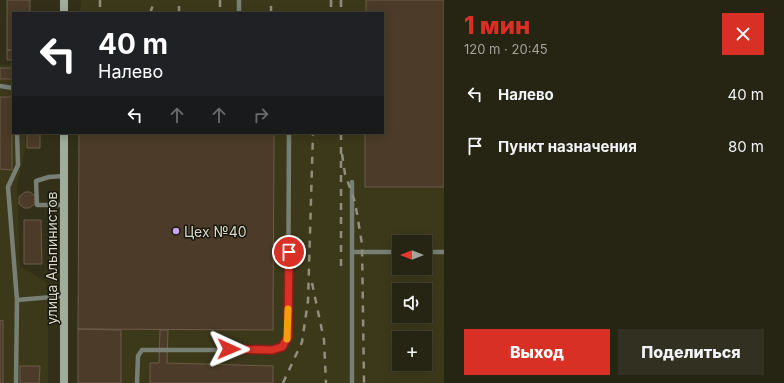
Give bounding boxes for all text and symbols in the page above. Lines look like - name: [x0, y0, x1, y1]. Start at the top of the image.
- text: 1 мин: [464, 11, 530, 40]
- button: close: [722, 13, 764, 55]
- text: 40 m: [98, 27, 168, 61]
- icon: left: [32, 28, 84, 80]
- text: 120 m · 20:45: [464, 41, 548, 57]
- text: Налево: [98, 61, 163, 82]
- icon: left: [464, 83, 486, 105]
- text: Налево: [498, 85, 554, 104]
- text: 40 m: [727, 85, 764, 104]
- icon: left: [124, 104, 146, 126]
- icon: ahead: [166, 104, 188, 126]
- icon: ahead: [208, 104, 230, 126]
- icon: right: [250, 104, 272, 126]
- icon: arrive: [464, 135, 486, 157]
- text: Пункт назначения: [498, 137, 637, 156]
- text: 80 m: [728, 137, 764, 156]
- street label: улица Альпинистов: [43, 191, 60, 324]
- place label: Цех №40: [184, 223, 247, 240]
- marker: Цех №40: [171, 226, 181, 236]
- pin: [272, 235, 306, 269]
- north arrow: [392, 235, 432, 275]
- map controls: [392, 235, 432, 371]
- icon: arrive: [278, 241, 300, 263]
- button: sound: [392, 283, 432, 323]
- position arrow: [208, 328, 250, 370]
- button: Выход: [464, 329, 610, 375]
- button: Поделиться: [618, 329, 764, 375]
- button: +: [392, 331, 432, 371]

